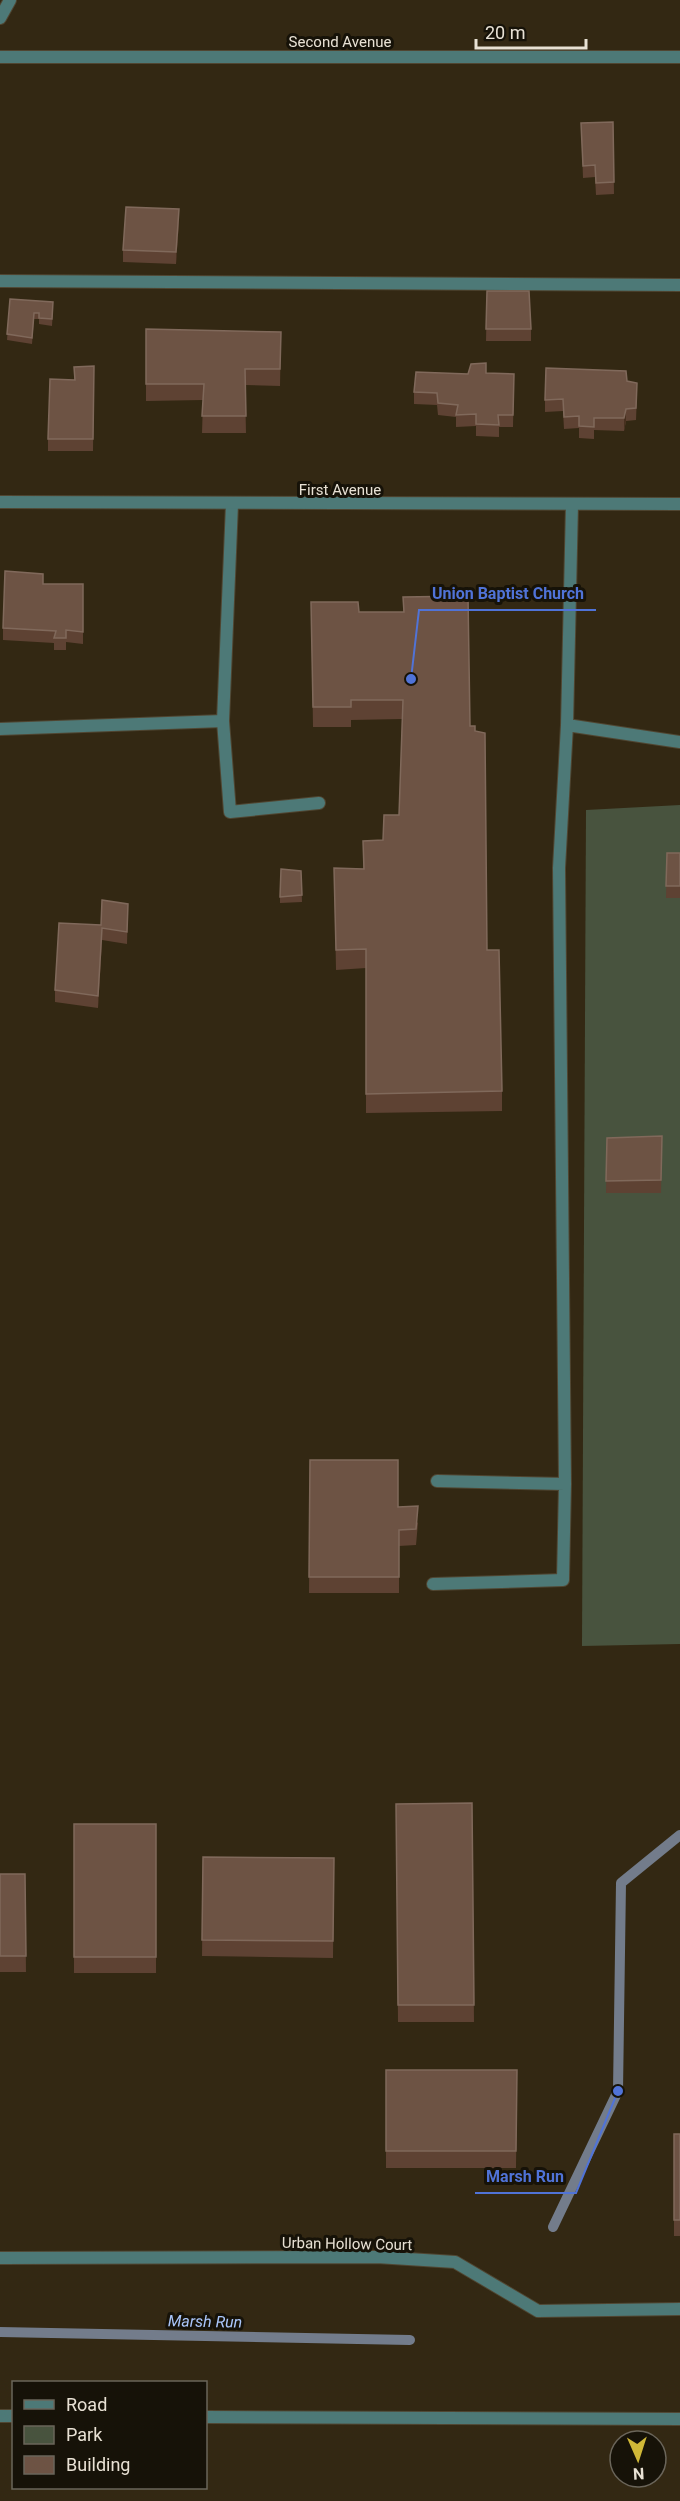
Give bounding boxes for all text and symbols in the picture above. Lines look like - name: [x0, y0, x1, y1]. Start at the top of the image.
- scale bar: [476, 12, 586, 50]
- text: 20 m: [485, 22, 525, 43]
- street label: Second Avenue: [289, 33, 391, 51]
- street label: First Avenue: [299, 481, 381, 499]
- callout: Union Baptist Church: [419, 576, 596, 610]
- text: Union Baptist Church: [432, 584, 584, 603]
- callout: Marsh Run: [475, 2159, 576, 2193]
- text: Marsh Run: [486, 2167, 564, 2186]
- street label: Urban Hollow Court: [282, 2234, 412, 2254]
- water label: Marsh Run: [168, 2311, 242, 2332]
- legend: [12, 2381, 207, 2489]
- text: Road: [66, 2394, 107, 2415]
- text: Park: [66, 2424, 103, 2445]
- north arrow: [608, 2429, 668, 2489]
- text: Building: [66, 2454, 130, 2475]
- text: N: [633, 2464, 645, 2483]

